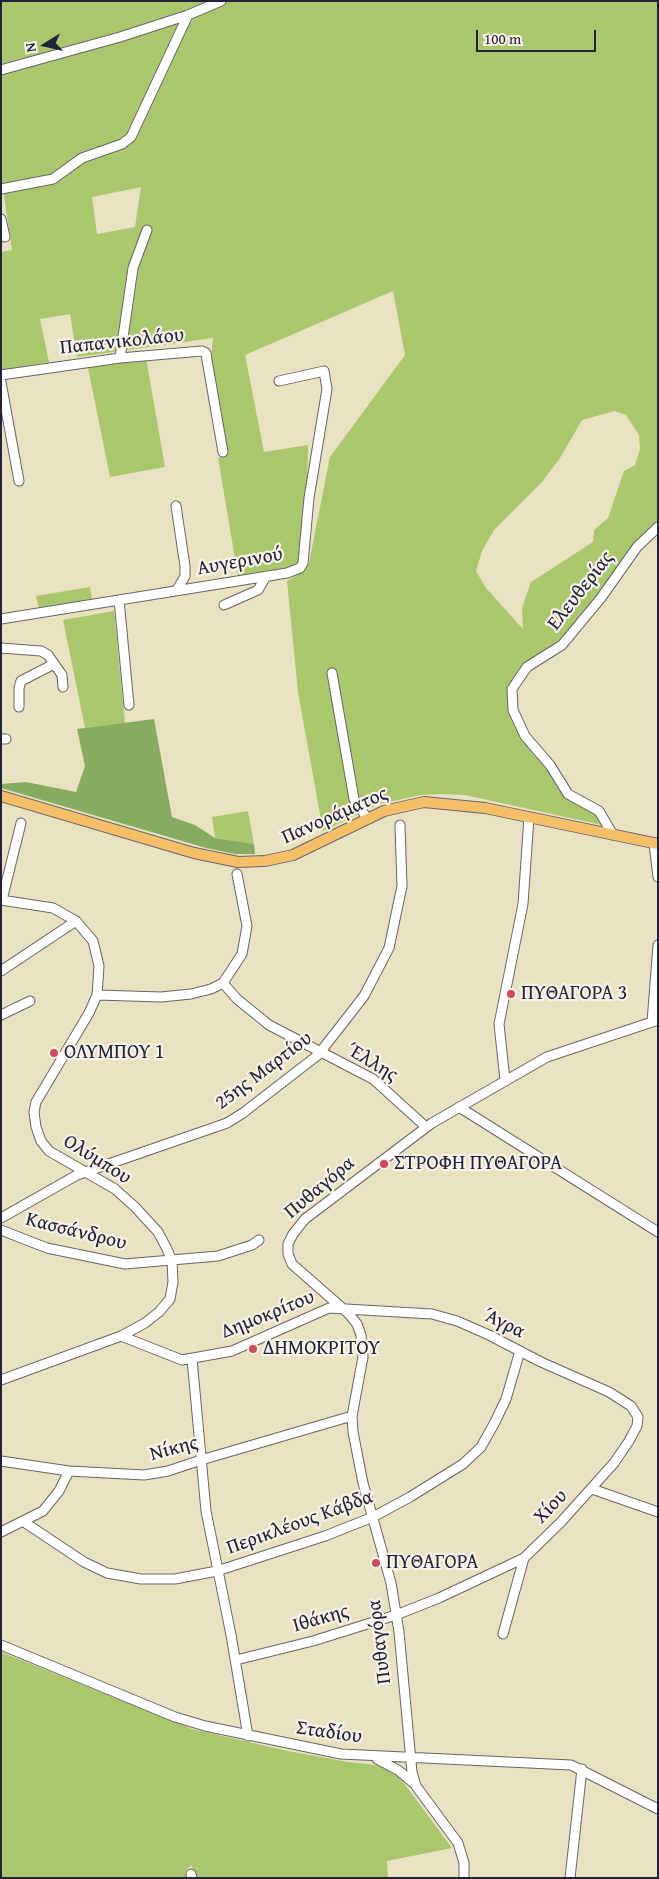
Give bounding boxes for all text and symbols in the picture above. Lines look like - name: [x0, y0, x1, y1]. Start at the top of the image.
- north arrow: [20, 20, 70, 70]
- scale bar: [479, 20, 599, 52]
- text: 100 m: [484, 28, 521, 49]
- text: N: [20, 41, 41, 54]
- street label: Παπανικολάου: [59, 324, 185, 360]
- street label: Αυγερινού: [195, 543, 285, 581]
- street label: Ελευθερίας: [543, 547, 619, 635]
- street label: Πανοράματος: [278, 782, 392, 850]
- place label: ΠΥΘΑΓΟΡΑ 3: [521, 982, 627, 1006]
- marker: ΠΥΘΑΓΟΡΑ 3: [505, 988, 517, 1000]
- street label: 25ης Μαρτίου: [211, 1027, 317, 1115]
- street label: Έλλης: [342, 1038, 402, 1088]
- place label: ΟΛΥΜΠΟΥ 1: [64, 1041, 164, 1065]
- marker: ΟΛΥΜΠΟΥ 1: [48, 1047, 60, 1059]
- street label: Ολύμπου: [59, 1130, 135, 1190]
- street label: Πυθαγόρα: [280, 1152, 360, 1224]
- place label: ΣΤΡΟΦΗ ΠΥΘΑΓΟΡΑ: [394, 1152, 562, 1176]
- marker: ΣΤΡΟΦΗ ΠΥΘΑΓΟΡΑ: [378, 1158, 390, 1170]
- street label: Κασσάνδρου: [23, 1208, 129, 1256]
- street label: Δημοκρίτου: [218, 1285, 318, 1345]
- street label: Άγρα: [479, 1304, 529, 1344]
- place label: ΔΗΜΟΚΡΙΤΟΥ: [263, 1337, 380, 1361]
- marker: ΔΗΜΟΚΡΙΤΟΥ: [247, 1343, 259, 1355]
- street label: Νίκης: [147, 1431, 201, 1467]
- street label: Περικλέους Κάβδα: [223, 1485, 377, 1561]
- street label: Χίου: [529, 1485, 573, 1529]
- place label: ΠΥΘΑΓΟΡΑ: [386, 1551, 478, 1575]
- marker: ΠΥΘΑΓΟΡΑ: [370, 1557, 382, 1569]
- street label: Πυθαγόρα: [363, 1598, 397, 1686]
- street label: Ιθάκης: [290, 1600, 352, 1638]
- street label: Σταδίου: [294, 1716, 364, 1750]

